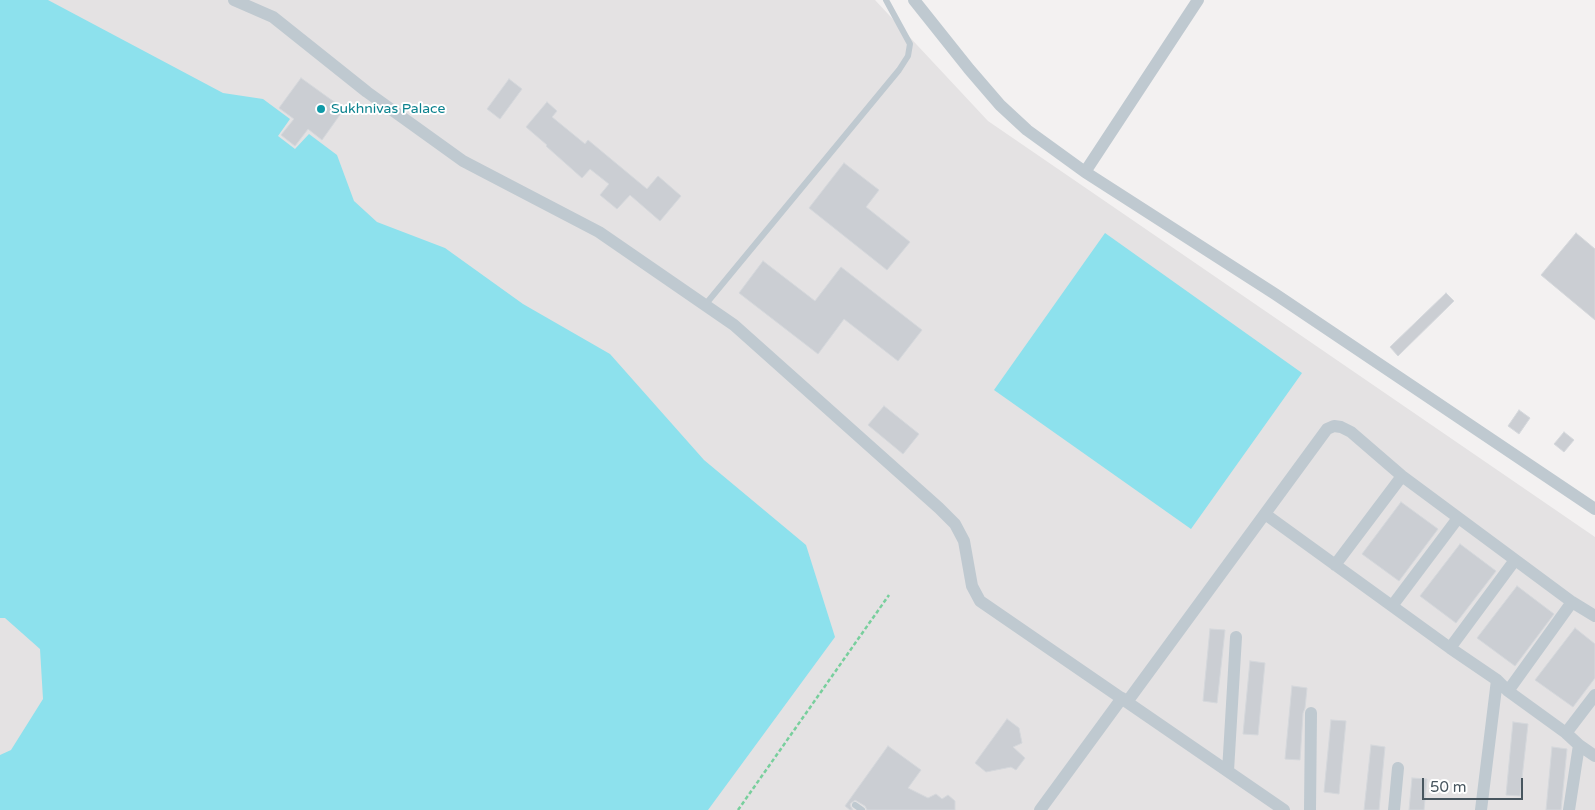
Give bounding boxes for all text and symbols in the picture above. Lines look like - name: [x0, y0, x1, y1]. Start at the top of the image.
- place label: Sukhnivas Palace: [331, 101, 445, 117]
- marker: Sukhnivas Palace: [315, 103, 327, 115]
- scale bar: [1425, 768, 1526, 800]
- text: 50 m: [1430, 778, 1467, 796]

